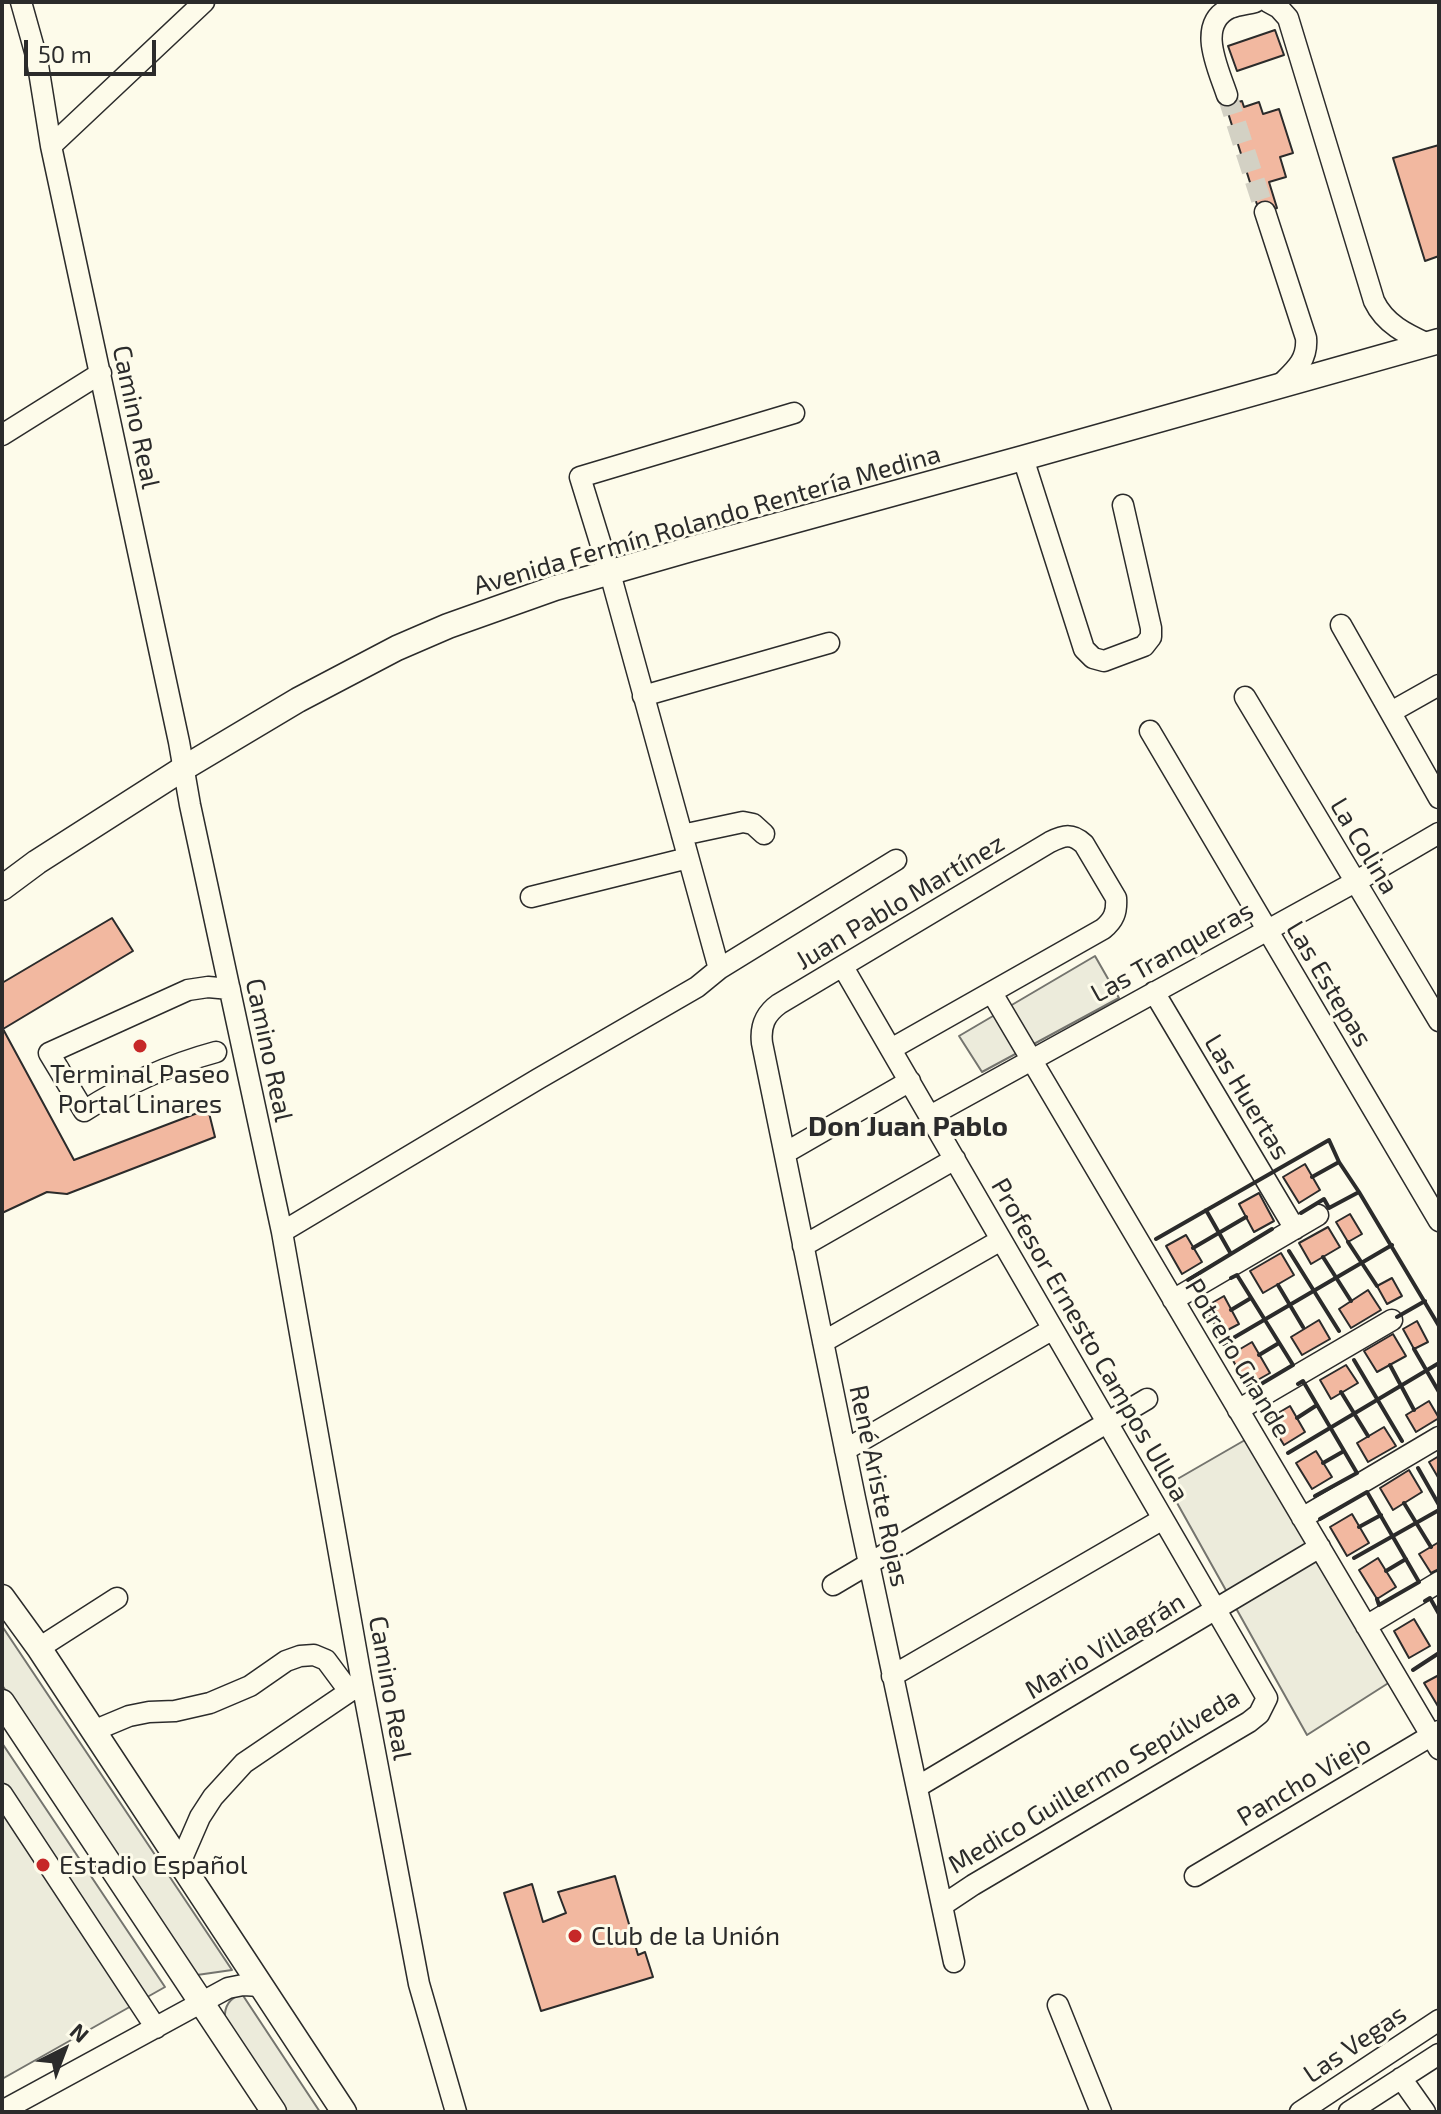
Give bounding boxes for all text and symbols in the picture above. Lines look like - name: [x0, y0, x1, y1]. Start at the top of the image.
- scale bar: [28, 24, 160, 74]
- text: 50 m: [38, 39, 92, 68]
- street label: Camino Real: [106, 342, 166, 492]
- street label: Avenida Fermín Rolando Rentería Medina: [470, 438, 944, 602]
- street label: La Colina: [1323, 792, 1405, 900]
- street label: Juan Pablo Martínez: [790, 827, 1010, 977]
- street label: Las Tranqueras: [1085, 895, 1259, 1009]
- street label: Las Estepas: [1279, 916, 1379, 1052]
- street label: Camino Real: [239, 975, 299, 1125]
- street label: Las Huertas: [1197, 1029, 1297, 1165]
- marker: Terminal Paseo Portal Linares: [131, 1037, 149, 1055]
- place label: Terminal Paseo Portal Linares: [50, 1058, 230, 1120]
- district label: Don Juan Pablo: [808, 1110, 1008, 1144]
- street label: Profesor Ernesto Campos Ulloa: [984, 1173, 1196, 1507]
- street label: Potrero Grande: [1178, 1273, 1298, 1443]
- street label: René Ariste Rojas: [842, 1382, 916, 1590]
- street label: Mario Villagrán: [1019, 1586, 1191, 1706]
- street label: Camino Real: [362, 1613, 418, 1763]
- street label: Medico Guillermo Sepúlveda: [943, 1682, 1245, 1880]
- street label: Pancho Viejo: [1231, 1729, 1377, 1833]
- place label: Estadio Español: [59, 1849, 248, 1881]
- marker: Estadio Español: [34, 1856, 52, 1874]
- place label: Club de la Unión: [591, 1920, 780, 1952]
- marker: Club de la Unión: [566, 1927, 584, 1945]
- street label: Las Vegas: [1298, 1998, 1412, 2090]
- north arrow: [24, 2010, 104, 2090]
- text: N: [65, 2017, 95, 2047]

